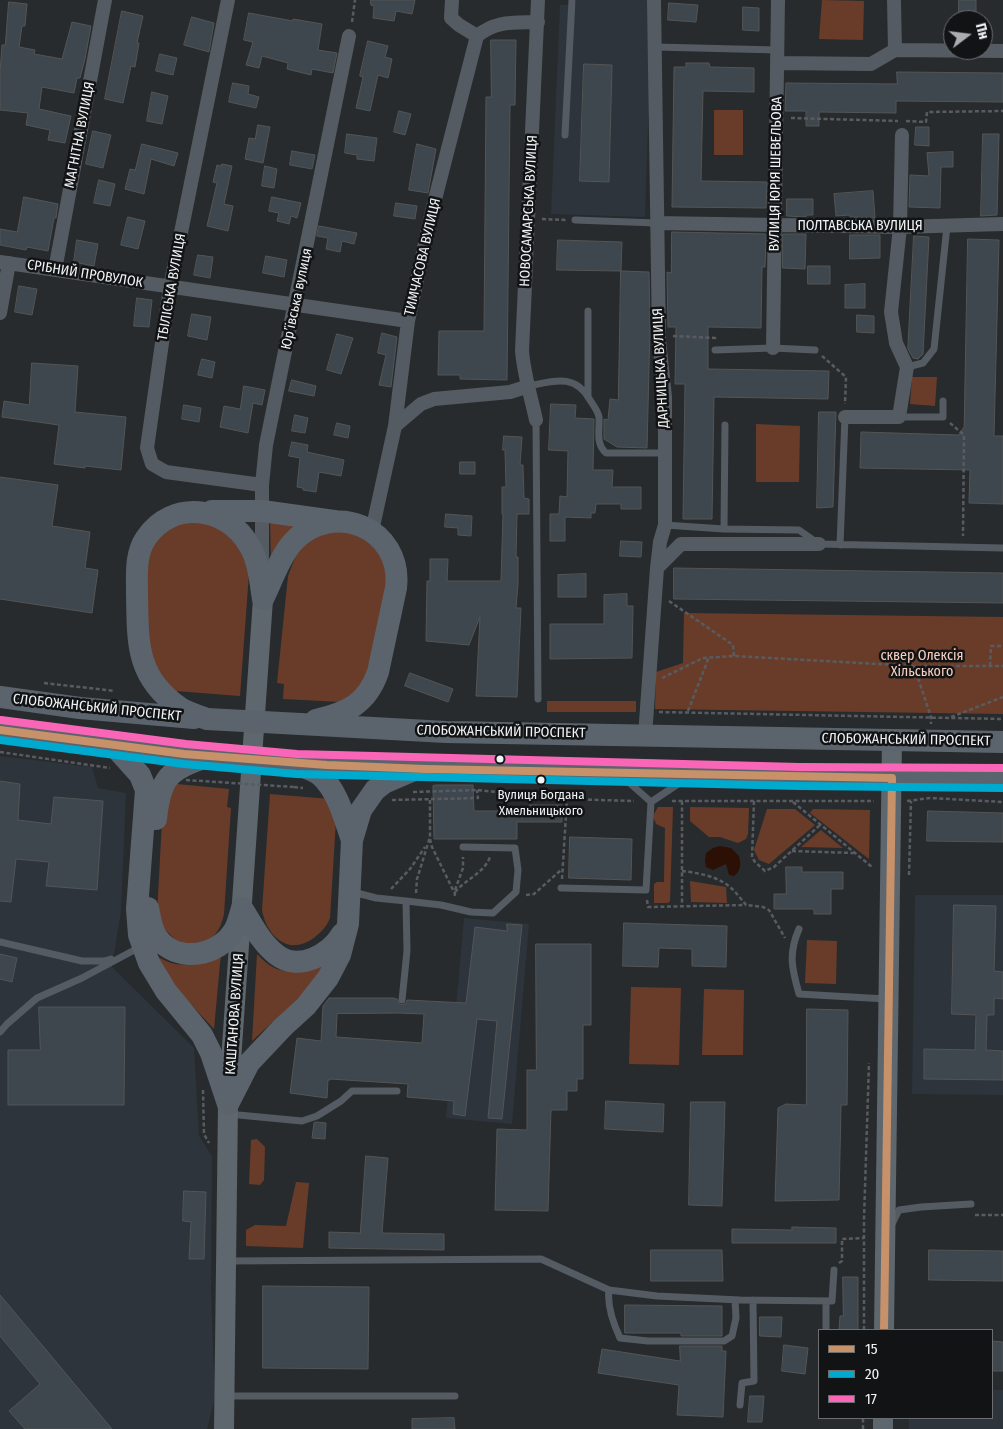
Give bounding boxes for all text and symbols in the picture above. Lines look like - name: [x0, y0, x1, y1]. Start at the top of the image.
- north arrow: [943, 10, 993, 60]
- text: Пн: [972, 21, 992, 41]
- street label: МАГНІТНА ВУЛИЦЯ: [61, 80, 99, 190]
- street label: ВУЛИЦЯ ЮРІЯ ШЕВЕЛЬОВА: [766, 96, 786, 252]
- street label: НОВОСАМАРСЬКА ВУЛИЦЯ: [517, 135, 541, 287]
- street label: ТИМЧАСОВА ВУЛИЦЯ: [401, 196, 445, 318]
- street label: ПОЛТАВСЬКА ВУЛИЦЯ: [797, 218, 923, 234]
- street label: ТБІЛІСЬКА ВУЛИЦЯ: [154, 232, 190, 342]
- street label: Юрʼївська вулиця: [278, 247, 316, 351]
- street label: СРІБНИЙ ПРОВУЛОК: [26, 257, 144, 291]
- street label: ДАРНИЦЬКА ВУЛИЦЯ: [649, 308, 673, 428]
- park label: сквер Олексія Хільського: [881, 648, 963, 680]
- street label: СЛОБОЖАНСЬКИЙ ПРОСПЕКТ: [12, 691, 182, 725]
- street label: СЛОБОЖАНСЬКИЙ ПРОСПЕКТ: [416, 722, 586, 742]
- street label: СЛОБОЖАНСЬКИЙ ПРОСПЕКТ: [821, 730, 991, 750]
- unlabelled marker: [495, 754, 505, 764]
- marker: Вулиця Богдана Хмельницького: [536, 775, 546, 785]
- place label: Вулиця Богдана Хмельницького: [497, 787, 585, 818]
- street label: КАШТАНОВА ВУЛИЦЯ: [222, 953, 248, 1075]
- legend: [818, 1329, 993, 1419]
- text: 15: [865, 1340, 878, 1358]
- text: 20: [865, 1365, 879, 1383]
- text: 17: [865, 1390, 877, 1408]

